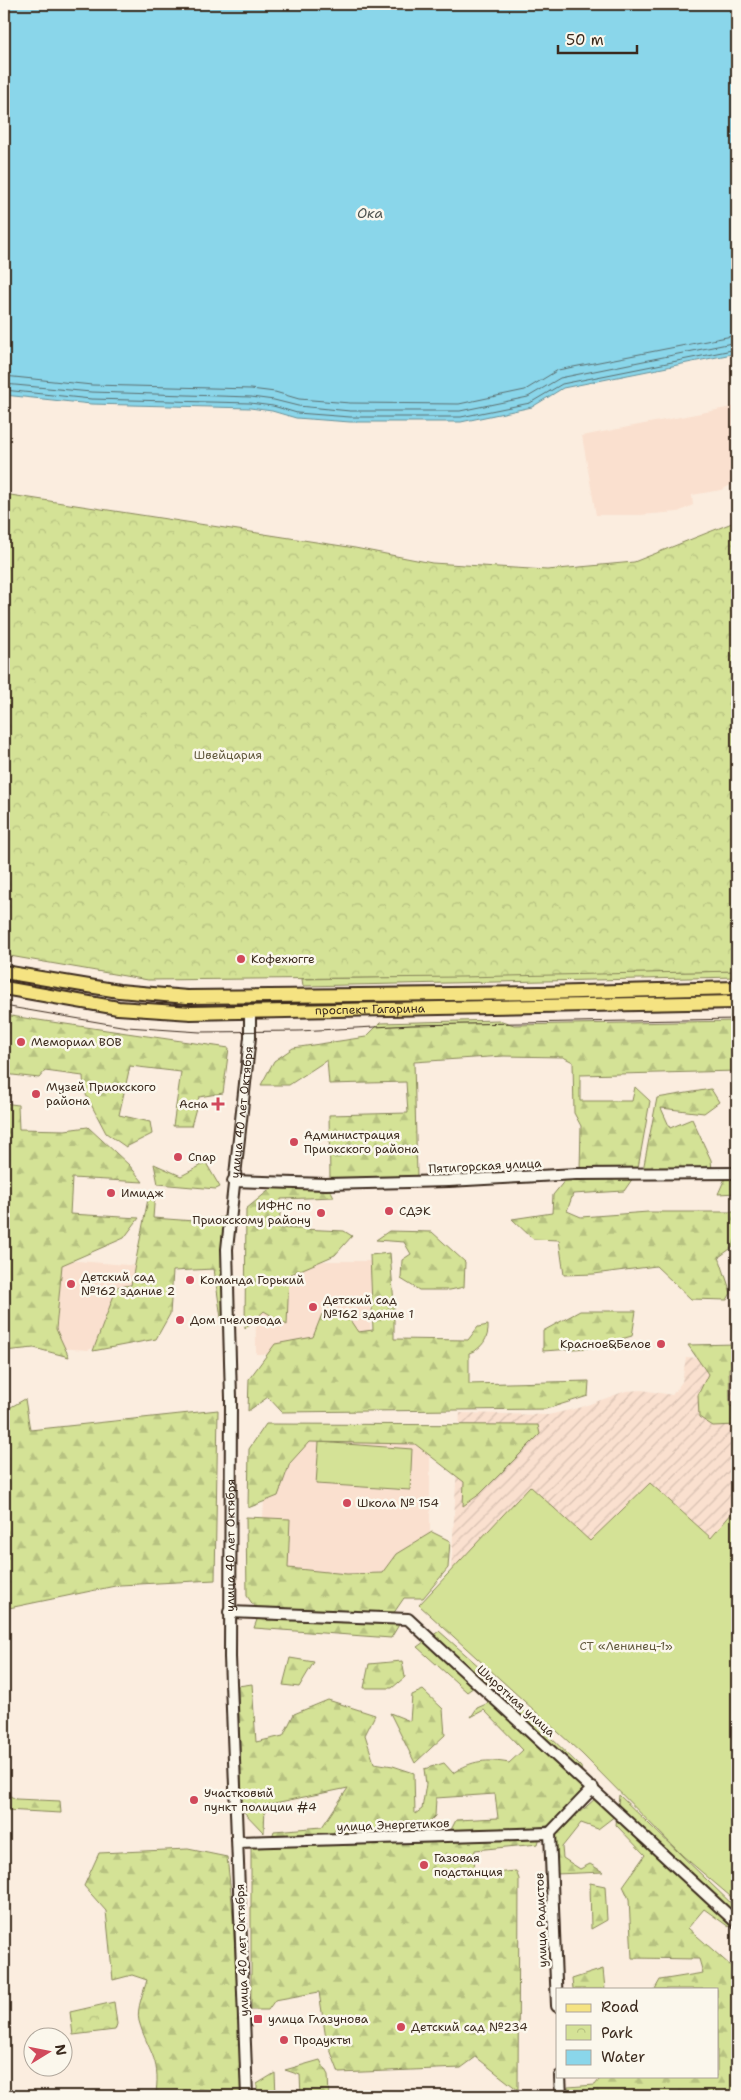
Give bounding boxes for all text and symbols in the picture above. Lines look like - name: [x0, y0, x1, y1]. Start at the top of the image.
- scale bar: [558, 22, 637, 54]
- text: 50 m: [566, 30, 604, 50]
- water label: Ока: [357, 204, 383, 222]
- park label: Швейцария: [194, 747, 262, 763]
- place label: Кофехюгге: [251, 951, 315, 967]
- marker: Кофехюгге: [235, 953, 247, 965]
- street label: проспект Гагарина: [315, 1000, 426, 1019]
- place label: Мемориал ВОВ: [31, 1034, 122, 1050]
- marker: Мемориал ВОВ: [15, 1036, 27, 1048]
- street label: улица 40 лет Октября: [227, 1045, 257, 1179]
- place label: Музей Приокского района: [46, 1079, 156, 1109]
- marker: Музей Приокского района: [30, 1088, 42, 1100]
- place label: Асна: [179, 1096, 209, 1112]
- marker: Асна: [212, 1098, 224, 1110]
- place label: Администрация Приокского района: [304, 1127, 419, 1157]
- marker: Администрация Приокского района: [288, 1136, 300, 1148]
- place label: Спар: [188, 1149, 216, 1165]
- marker: Спар: [172, 1151, 184, 1163]
- street label: Пятигорская улица: [428, 1155, 542, 1177]
- place label: Имидж: [121, 1185, 164, 1201]
- marker: Имидж: [105, 1187, 117, 1199]
- place label: ИФНС по Приокскому району: [193, 1198, 311, 1228]
- place label: СДЭК: [399, 1203, 431, 1219]
- marker: СДЭК: [383, 1205, 395, 1217]
- marker: ИФНС по Приокскому району: [315, 1207, 327, 1219]
- place label: Детский сад №162 здание 2: [81, 1269, 175, 1299]
- place label: Команда Горький: [200, 1272, 304, 1288]
- marker: Команда Горький: [184, 1274, 196, 1286]
- marker: Детский сад №162 здание 2: [65, 1278, 77, 1290]
- place label: Детский сад №162 здание 1: [323, 1292, 414, 1322]
- marker: Детский сад №162 здание 1: [307, 1301, 319, 1313]
- place label: Дом пчеловода: [190, 1312, 282, 1328]
- marker: Дом пчеловода: [174, 1314, 186, 1326]
- place label: Красное&Белое: [560, 1336, 651, 1352]
- marker: Красное&Белое: [655, 1338, 667, 1350]
- street label: улица 40 лет Октября: [222, 1479, 239, 1612]
- place label: Школа № 154: [357, 1495, 439, 1511]
- marker: Школа № 154: [341, 1497, 353, 1509]
- park label: СТ «Ленинец-1»: [580, 1638, 673, 1654]
- street label: Широтная улица: [473, 1662, 559, 1741]
- place label: Участковый пункт полиции #4: [204, 1785, 317, 1815]
- marker: Участковый пункт полиции #4: [188, 1794, 200, 1806]
- street label: улица Энергетиков: [336, 1815, 450, 1835]
- place label: Газовая подстанция: [434, 1850, 503, 1880]
- marker: Газовая подстанция: [418, 1859, 430, 1871]
- street label: улица Радистов: [531, 1872, 551, 1968]
- street label: улица 40 лет Октября: [232, 1883, 252, 2017]
- legend: [556, 1988, 718, 2078]
- text: Road: [601, 1997, 639, 2017]
- place label: улица Глазунова: [268, 2011, 369, 2027]
- marker: улица Глазунова: [252, 2013, 264, 2025]
- place label: Детский сад №234: [411, 2019, 528, 2035]
- marker: Детский сад №234: [395, 2021, 407, 2033]
- text: Park: [601, 2023, 633, 2043]
- north arrow: [22, 2028, 72, 2078]
- place label: Продукты: [294, 2032, 351, 2048]
- marker: Продукты: [278, 2034, 290, 2046]
- text: N: [51, 2043, 71, 2057]
- text: Water: [601, 2047, 645, 2067]

